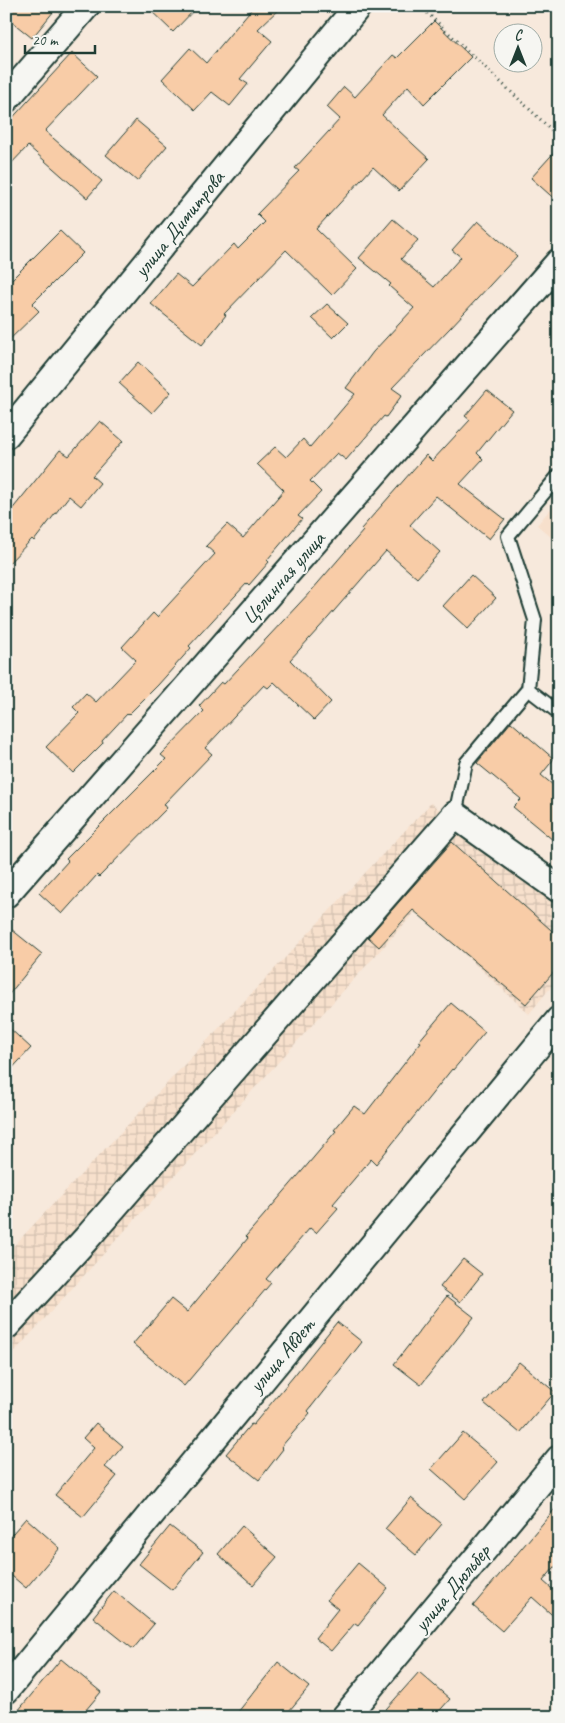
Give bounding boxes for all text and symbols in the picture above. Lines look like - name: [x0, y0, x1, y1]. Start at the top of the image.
- scale bar: [25, 22, 95, 54]
- north arrow: [492, 22, 542, 72]
- text: С: [515, 27, 524, 44]
- text: 20 m: [32, 31, 59, 50]
- street label: улица Димитрова: [127, 164, 231, 284]
- street label: Целинная улица: [236, 525, 332, 630]
- street label: улица Авдет: [242, 1312, 321, 1399]
- street label: улица Дюльбер: [407, 1538, 497, 1638]

